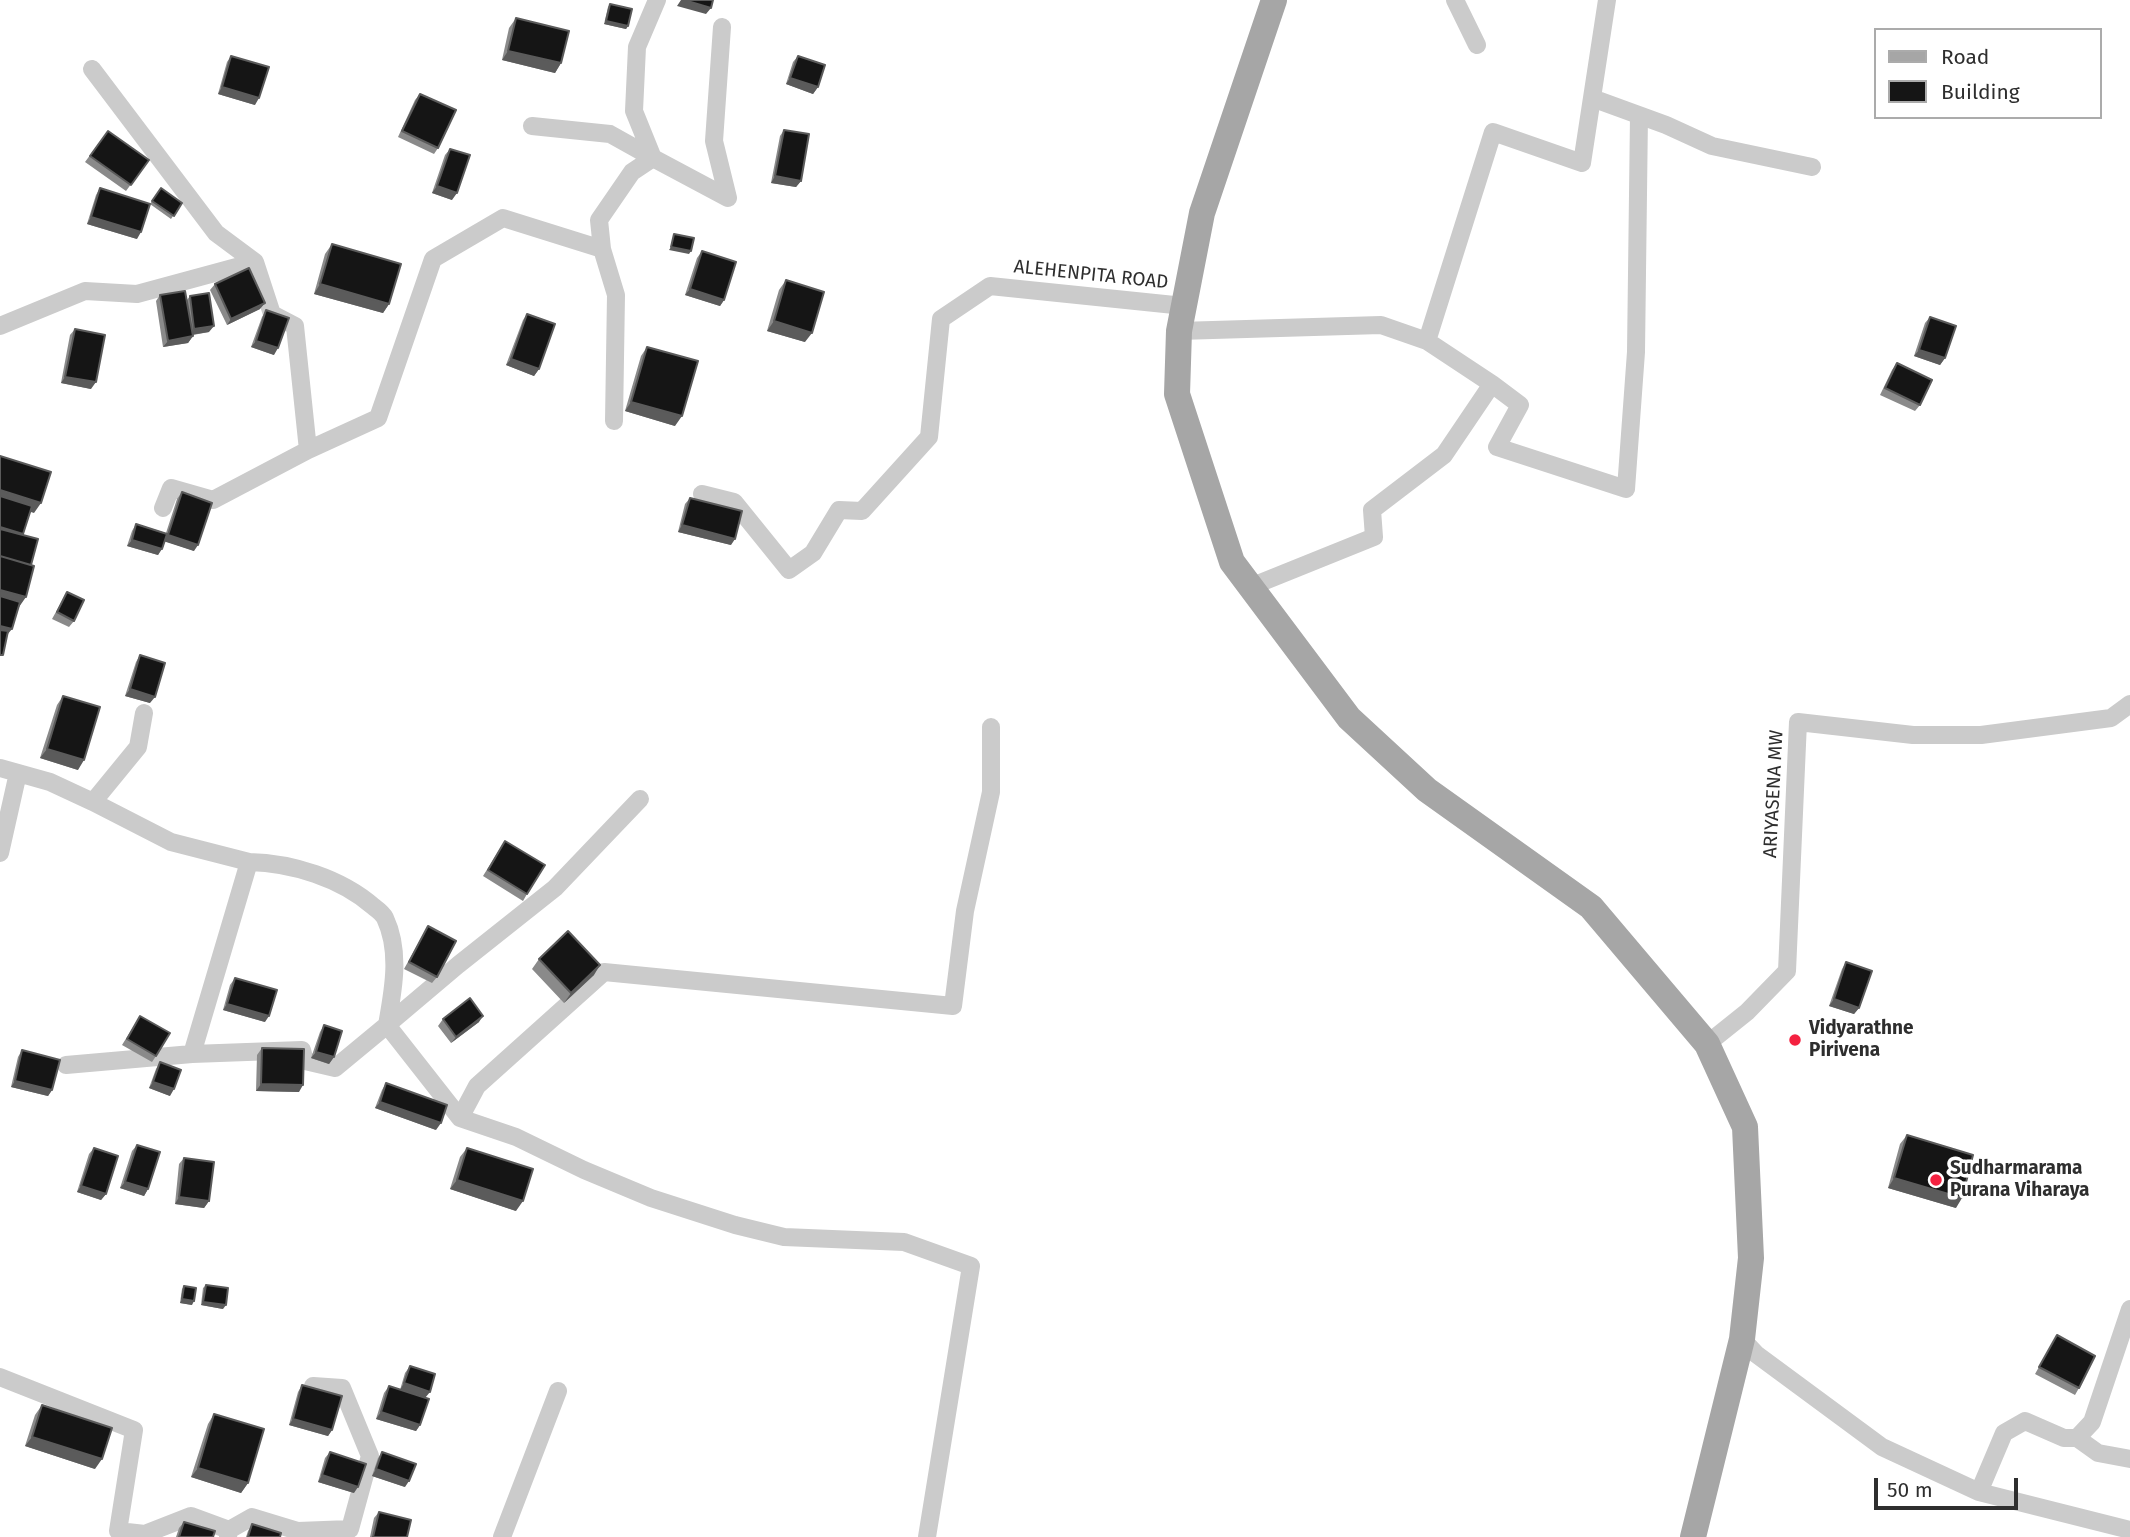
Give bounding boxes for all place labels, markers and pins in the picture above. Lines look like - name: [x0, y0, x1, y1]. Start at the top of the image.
- place label: Vidyarathne Pirivena: [1809, 1018, 1914, 1062]
- marker: Vidyarathne Pirivena: [1787, 1032, 1803, 1048]
- place label: Sudharmarama Purana Viharaya: [1950, 1158, 2089, 1202]
- marker: Sudharmarama Purana Viharaya: [1928, 1172, 1944, 1188]

